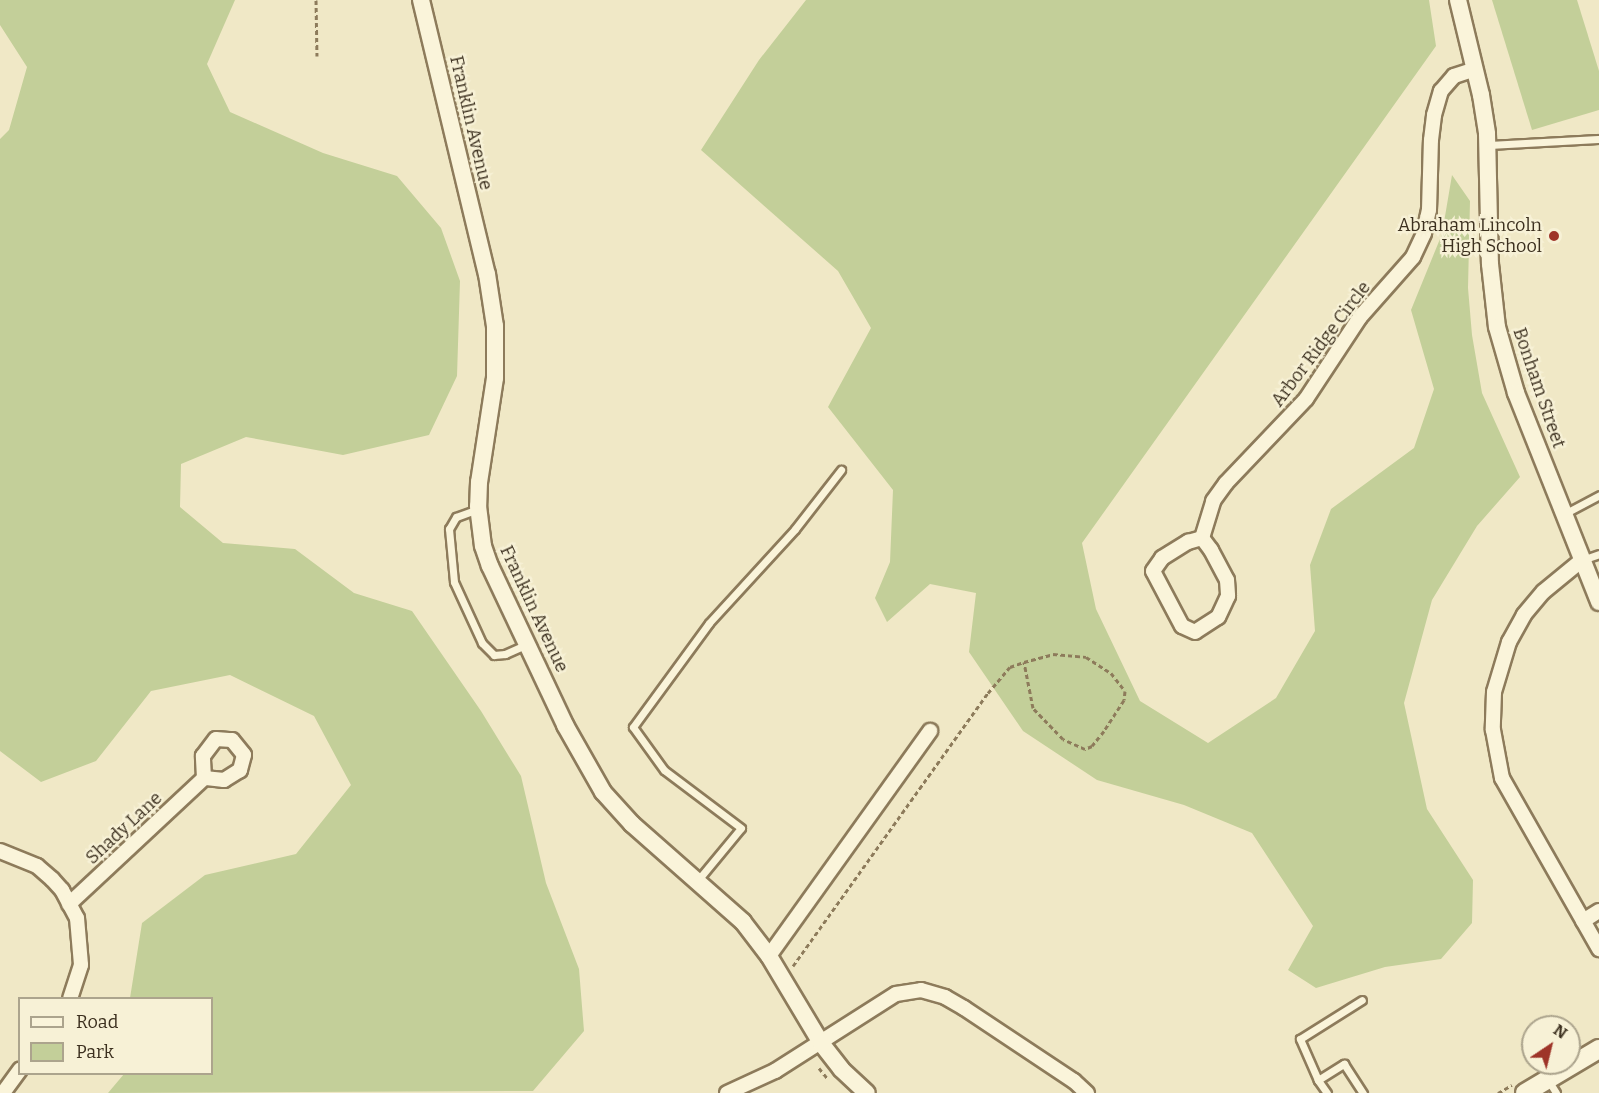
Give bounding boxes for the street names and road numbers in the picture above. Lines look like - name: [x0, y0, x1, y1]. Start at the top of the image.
- street label: Franklin Avenue: [445, 54, 497, 192]
- street label: Arbor Ridge Circle: [1267, 277, 1375, 411]
- street label: Bonham Street: [1508, 325, 1570, 451]
- street label: Franklin Avenue: [495, 542, 573, 676]
- street label: Shady Lane: [81, 787, 167, 869]

